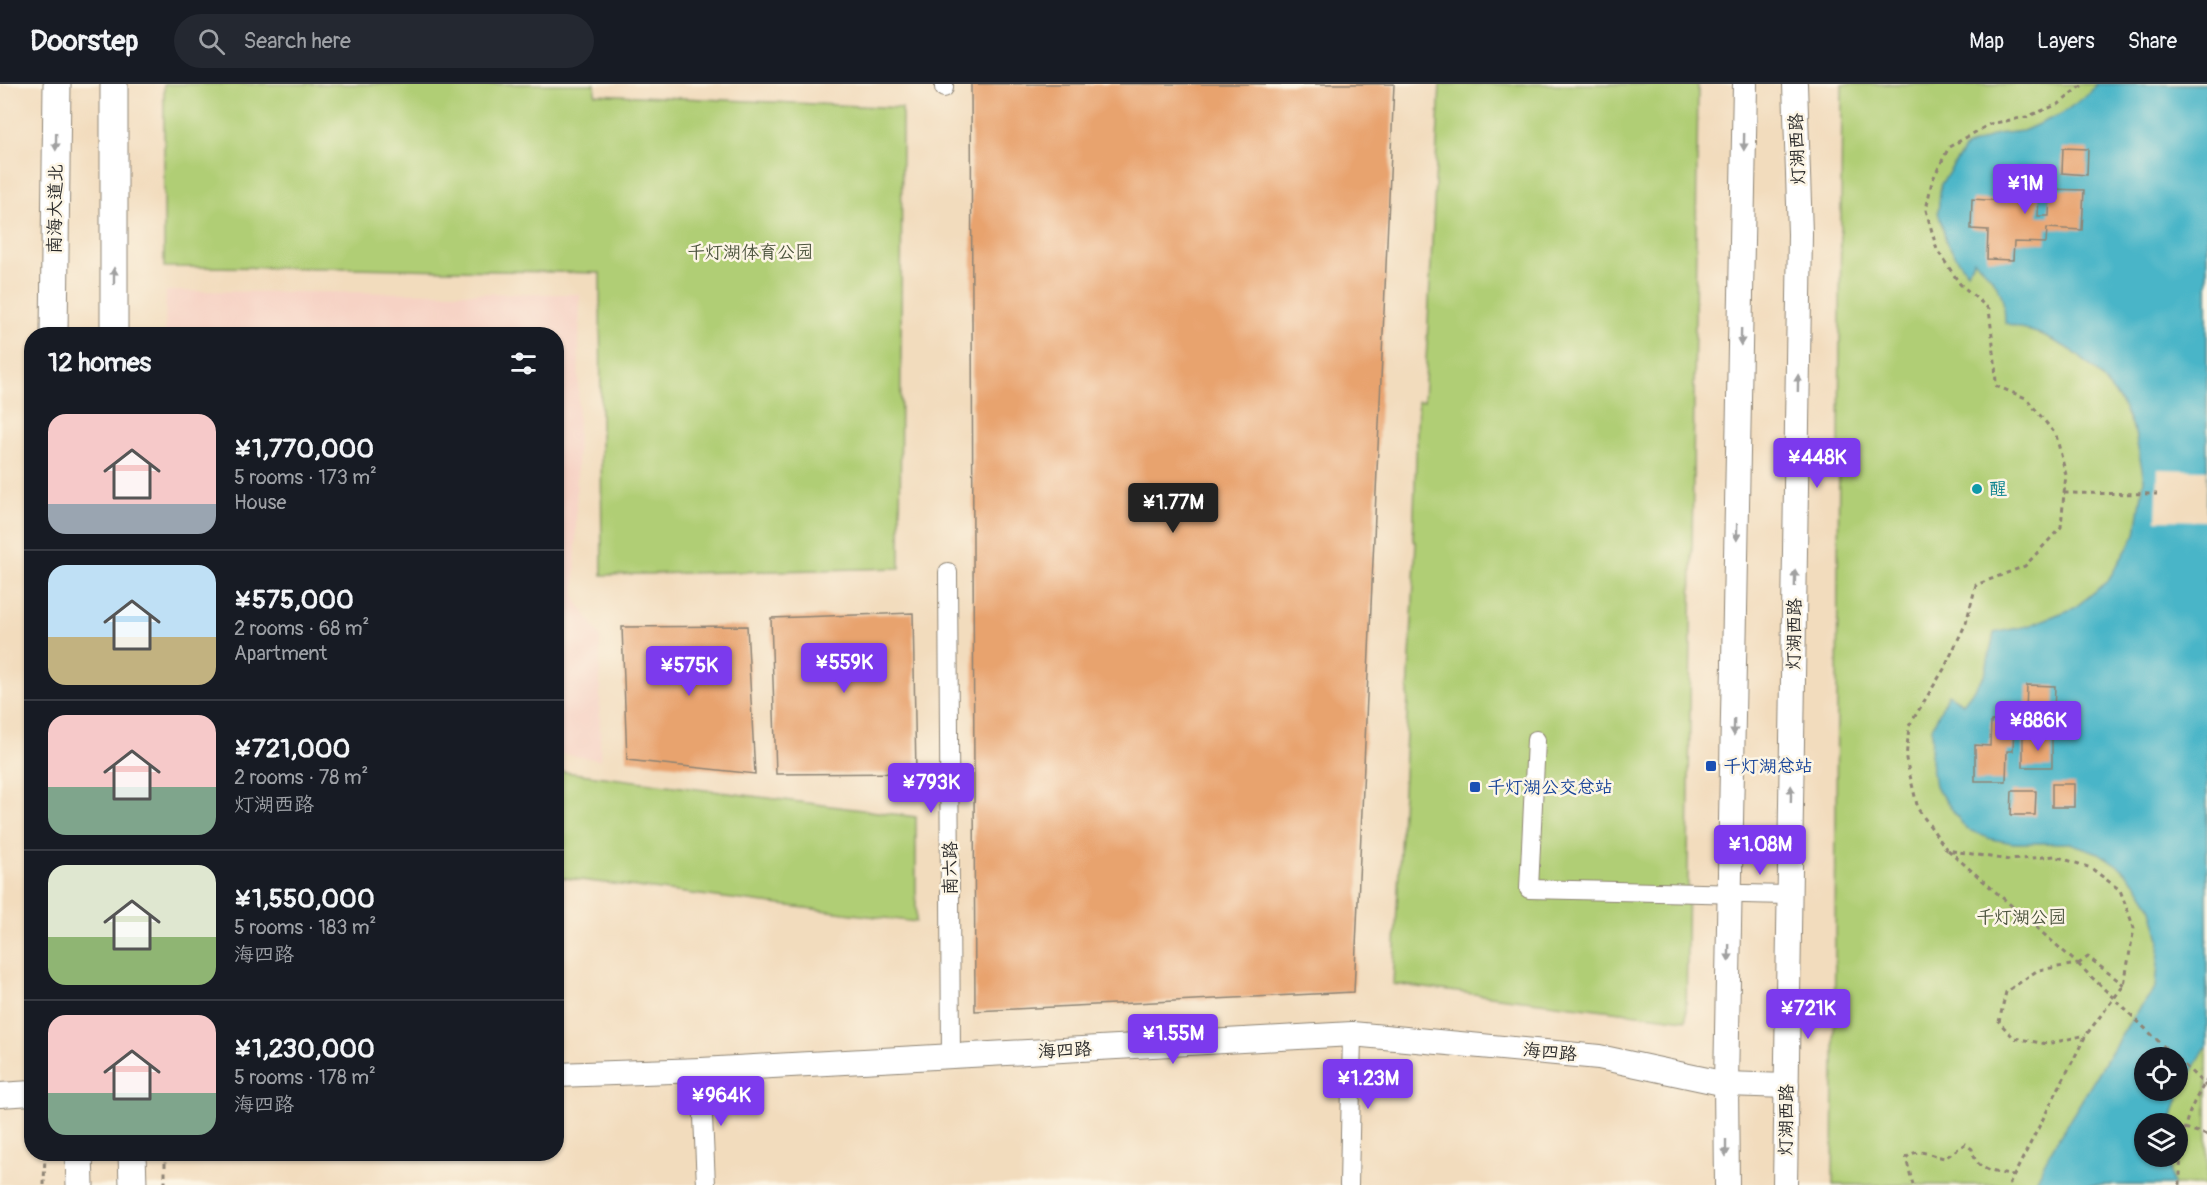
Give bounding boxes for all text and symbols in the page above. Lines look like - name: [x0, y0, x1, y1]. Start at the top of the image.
- search box: [174, 14, 594, 68]
- text: Doorstep: [30, 24, 138, 59]
- icon: search: [195, 25, 228, 58]
- text: Search here: [243, 27, 351, 55]
- text: Map: [1969, 28, 2004, 55]
- text: Layers: [2037, 28, 2095, 55]
- text: Share: [2128, 28, 2177, 55]
- street label: 灯湖西路: [1785, 113, 1810, 185]
- one-way arrow: [51, 133, 61, 152]
- one-way arrow: [1740, 133, 1749, 152]
- street label: 南海大道北: [43, 164, 68, 254]
- pin: ¥1M: [1996, 164, 2054, 215]
- text: ¥1M: [2007, 171, 2043, 196]
- park label: 千灯湖体育公园: [687, 241, 813, 264]
- one-way arrow: [109, 267, 119, 286]
- one-way arrow: [1736, 328, 1746, 347]
- text: 12 homes: [48, 347, 151, 379]
- icon: filters: [507, 347, 540, 380]
- one-way arrow: [1793, 374, 1802, 393]
- text: ¥1,770,000: [234, 433, 374, 465]
- icon: home: [96, 438, 168, 510]
- pin: ¥448K: [1775, 438, 1859, 489]
- text: ¥448K: [1787, 445, 1847, 470]
- text: 5 rooms · 173 m²: [234, 465, 377, 490]
- place label: 醒: [1989, 478, 2008, 501]
- marker: 醒: [1970, 482, 1984, 496]
- pin: ¥1.77M: [1124, 483, 1222, 534]
- text: House: [234, 490, 286, 515]
- text: ¥1.77M: [1142, 490, 1204, 515]
- one-way arrow: [1733, 523, 1742, 542]
- one-way arrow: [1790, 569, 1799, 588]
- text: ¥575,000: [234, 584, 354, 616]
- icon: home: [96, 589, 168, 661]
- street label: 灯湖西路: [1782, 598, 1807, 670]
- text: 2 rooms · 68 m²: [234, 616, 369, 641]
- text: Apartment: [234, 641, 327, 666]
- pin: ¥559K: [802, 643, 886, 694]
- pin: ¥575K: [647, 646, 731, 697]
- text: ¥559K: [815, 650, 873, 675]
- text: ¥575K: [660, 653, 718, 678]
- pin: ¥886K: [1996, 701, 2080, 752]
- text: ¥886K: [2009, 708, 2067, 733]
- one-way arrow: [1729, 718, 1739, 737]
- text: ¥721,000: [234, 733, 350, 765]
- icon: home: [96, 739, 168, 811]
- place label: 千灯湖总站: [1723, 755, 1813, 778]
- marker: 千灯湖总站: [1704, 759, 1718, 773]
- pin: ¥793K: [889, 763, 973, 814]
- text: 2 rooms · 78 m²: [234, 765, 368, 790]
- text: ¥793K: [902, 770, 960, 795]
- place label: 千灯湖公交总站: [1487, 776, 1613, 799]
- marker: 千灯湖公交总站: [1468, 780, 1482, 794]
- one-way arrow: [1786, 785, 1796, 804]
- text: 灯湖西路: [234, 792, 314, 817]
- pin: ¥1.08M: [1711, 825, 1809, 876]
- text: ¥1.08M: [1728, 832, 1792, 857]
- street label: 南六路: [939, 841, 962, 895]
- text: ¥1,550,000: [234, 883, 375, 915]
- icon: home: [96, 889, 168, 961]
- park label: 千灯湖公园: [1976, 906, 2066, 929]
- text: 5 rooms · 183 m²: [234, 915, 376, 940]
- text: 海四路: [234, 942, 294, 967]
- one-way arrow: [1725, 943, 1734, 962]
- pin: ¥721K: [1766, 989, 1850, 1040]
- text: ¥721K: [1780, 996, 1836, 1021]
- pin: ¥1.55M: [1124, 1014, 1222, 1065]
- text: ¥1.55M: [1142, 1021, 1204, 1046]
- text: ¥1,230,000: [234, 1033, 375, 1065]
- street label: 海四路: [1037, 1038, 1093, 1063]
- icon: home: [96, 1039, 168, 1111]
- street label: 海四路: [1522, 1039, 1578, 1066]
- map controls: [2134, 1047, 2188, 1167]
- button: locate: [2134, 1047, 2188, 1101]
- pin: ¥1.23M: [1319, 1059, 1417, 1110]
- text: 5 rooms · 178 m²: [234, 1065, 376, 1090]
- text: ¥1.23M: [1337, 1066, 1399, 1091]
- pin: ¥964K: [679, 1076, 763, 1127]
- text: ¥964K: [691, 1083, 751, 1108]
- street label: 灯湖西路: [1774, 1084, 1799, 1156]
- text: 海四路: [234, 1092, 294, 1117]
- button: layers: [2134, 1113, 2188, 1167]
- one-way arrow: [1722, 1138, 1731, 1157]

